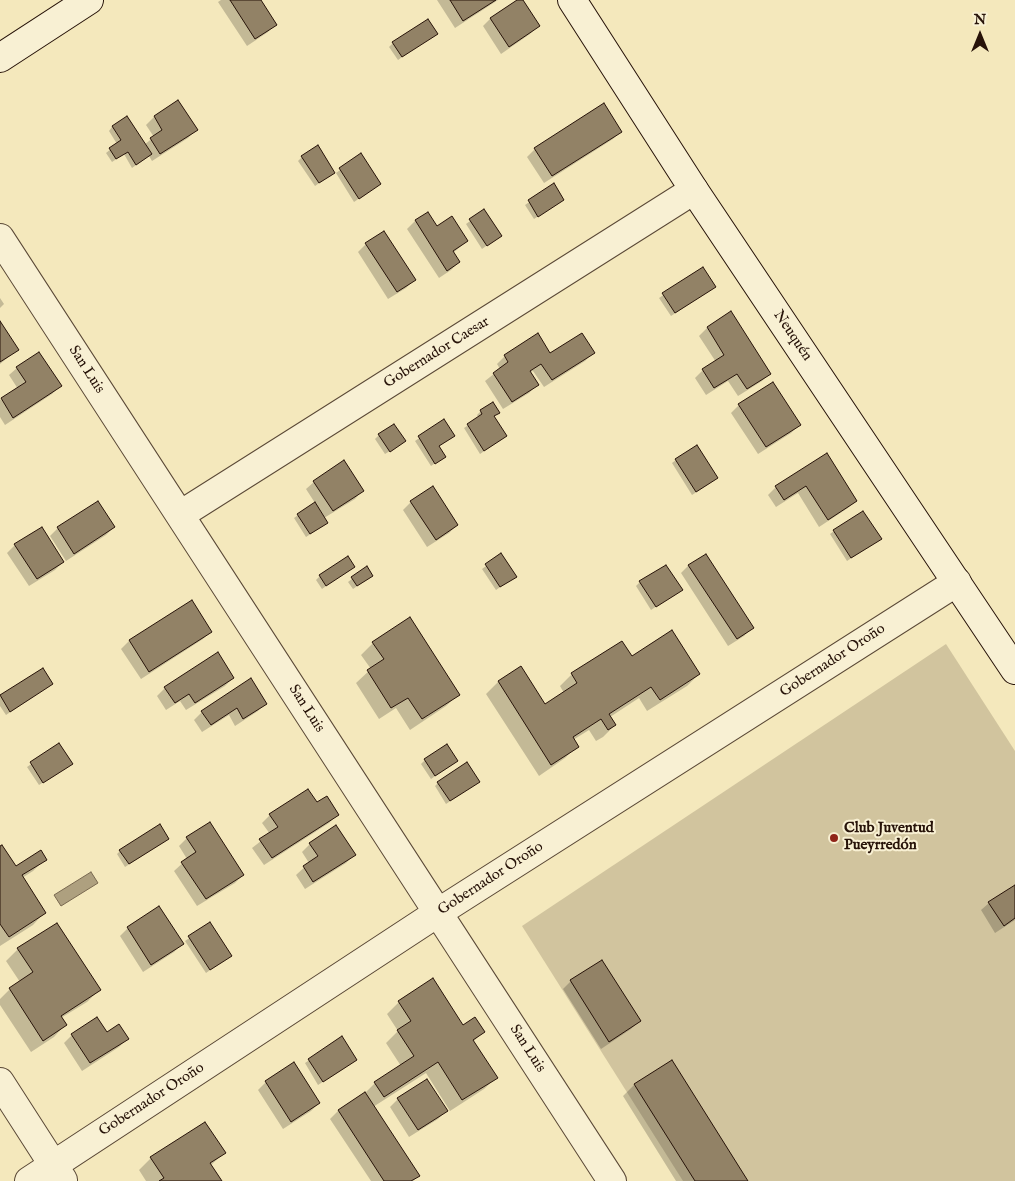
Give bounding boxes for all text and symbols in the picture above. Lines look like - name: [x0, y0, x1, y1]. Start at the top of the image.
- north arrow: [955, 10, 1005, 60]
- text: N: [974, 11, 986, 29]
- street label: Neuquén: [769, 307, 815, 365]
- street label: Gobernador Caesar: [381, 313, 493, 393]
- street label: San Luis: [64, 343, 108, 397]
- street label: Gobernador Oroño: [777, 620, 889, 702]
- street label: San Luis: [284, 682, 328, 736]
- place label: Club Juventud Pueyrredón: [844, 820, 934, 855]
- marker: Club Juventud Pueyrredón: [828, 832, 840, 844]
- street label: Gobernador Oroño: [435, 838, 547, 920]
- street label: San Luis: [505, 1022, 549, 1076]
- street label: Gobernador Oroño: [96, 1059, 208, 1141]

